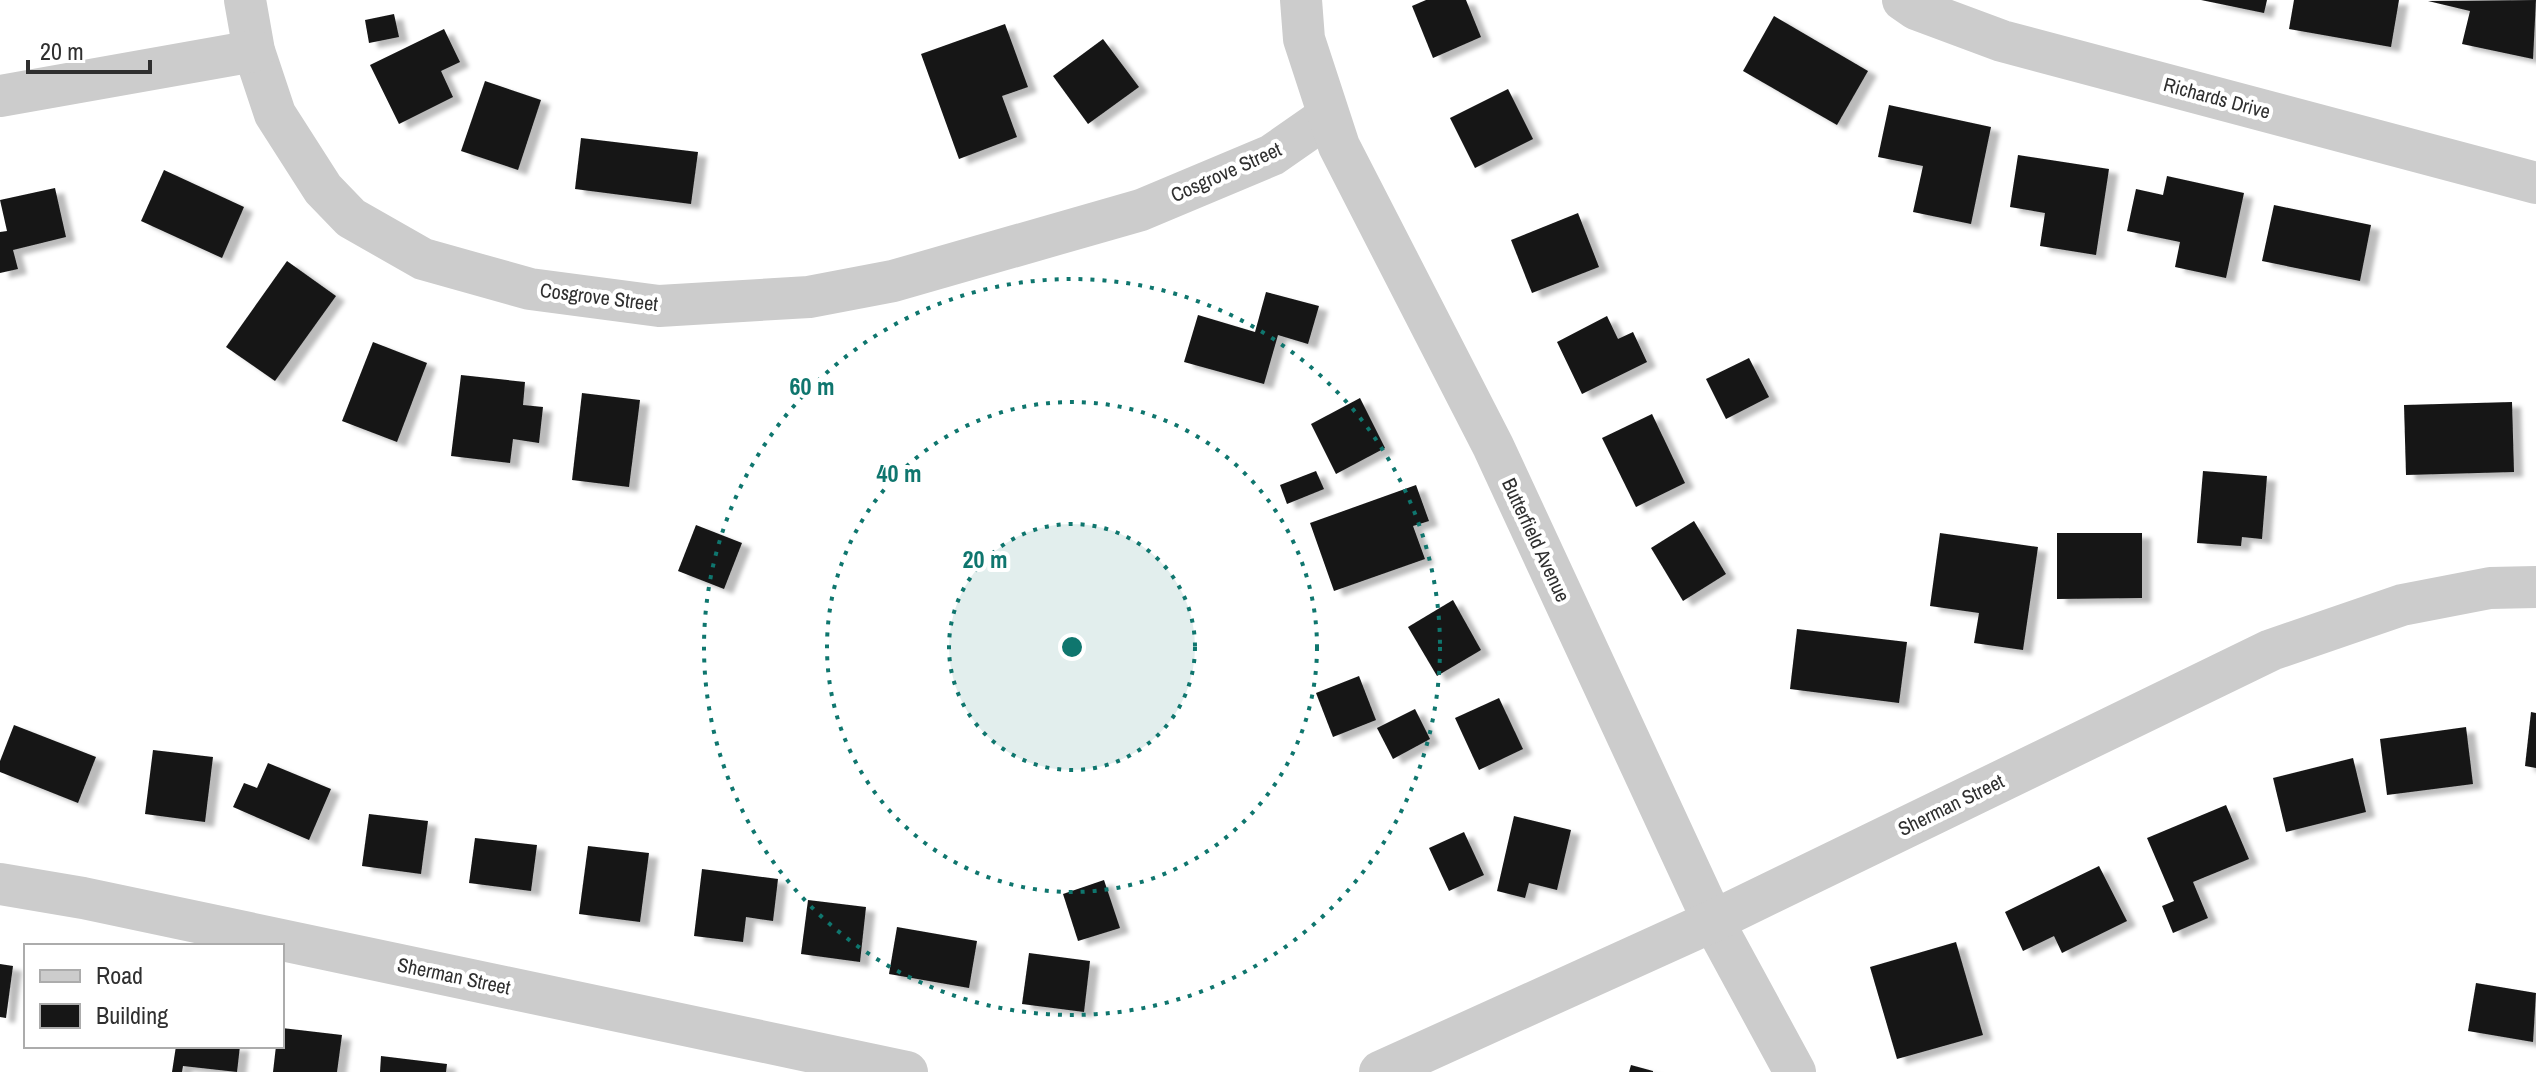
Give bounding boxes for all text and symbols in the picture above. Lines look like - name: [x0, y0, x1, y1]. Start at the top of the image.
- scale bar: [28, 24, 150, 74]
- text: 20 m: [40, 35, 84, 67]
- street label: Richards Drive: [2161, 70, 2273, 125]
- street label: Cosgrove Street: [1166, 135, 1286, 208]
- street label: Cosgrove Street: [539, 276, 660, 317]
- text: 60 m: [790, 370, 834, 402]
- text: 40 m: [877, 457, 921, 489]
- street label: Butterfield Avenue: [1496, 473, 1577, 606]
- text: 20 m: [963, 543, 1007, 575]
- centre of rings: [1058, 633, 1086, 661]
- street label: Sherman Street: [1893, 767, 2009, 842]
- legend: [24, 944, 284, 1048]
- street label: Sherman Street: [395, 950, 514, 1001]
- text: Road: [96, 959, 143, 991]
- text: Building: [96, 999, 168, 1031]

